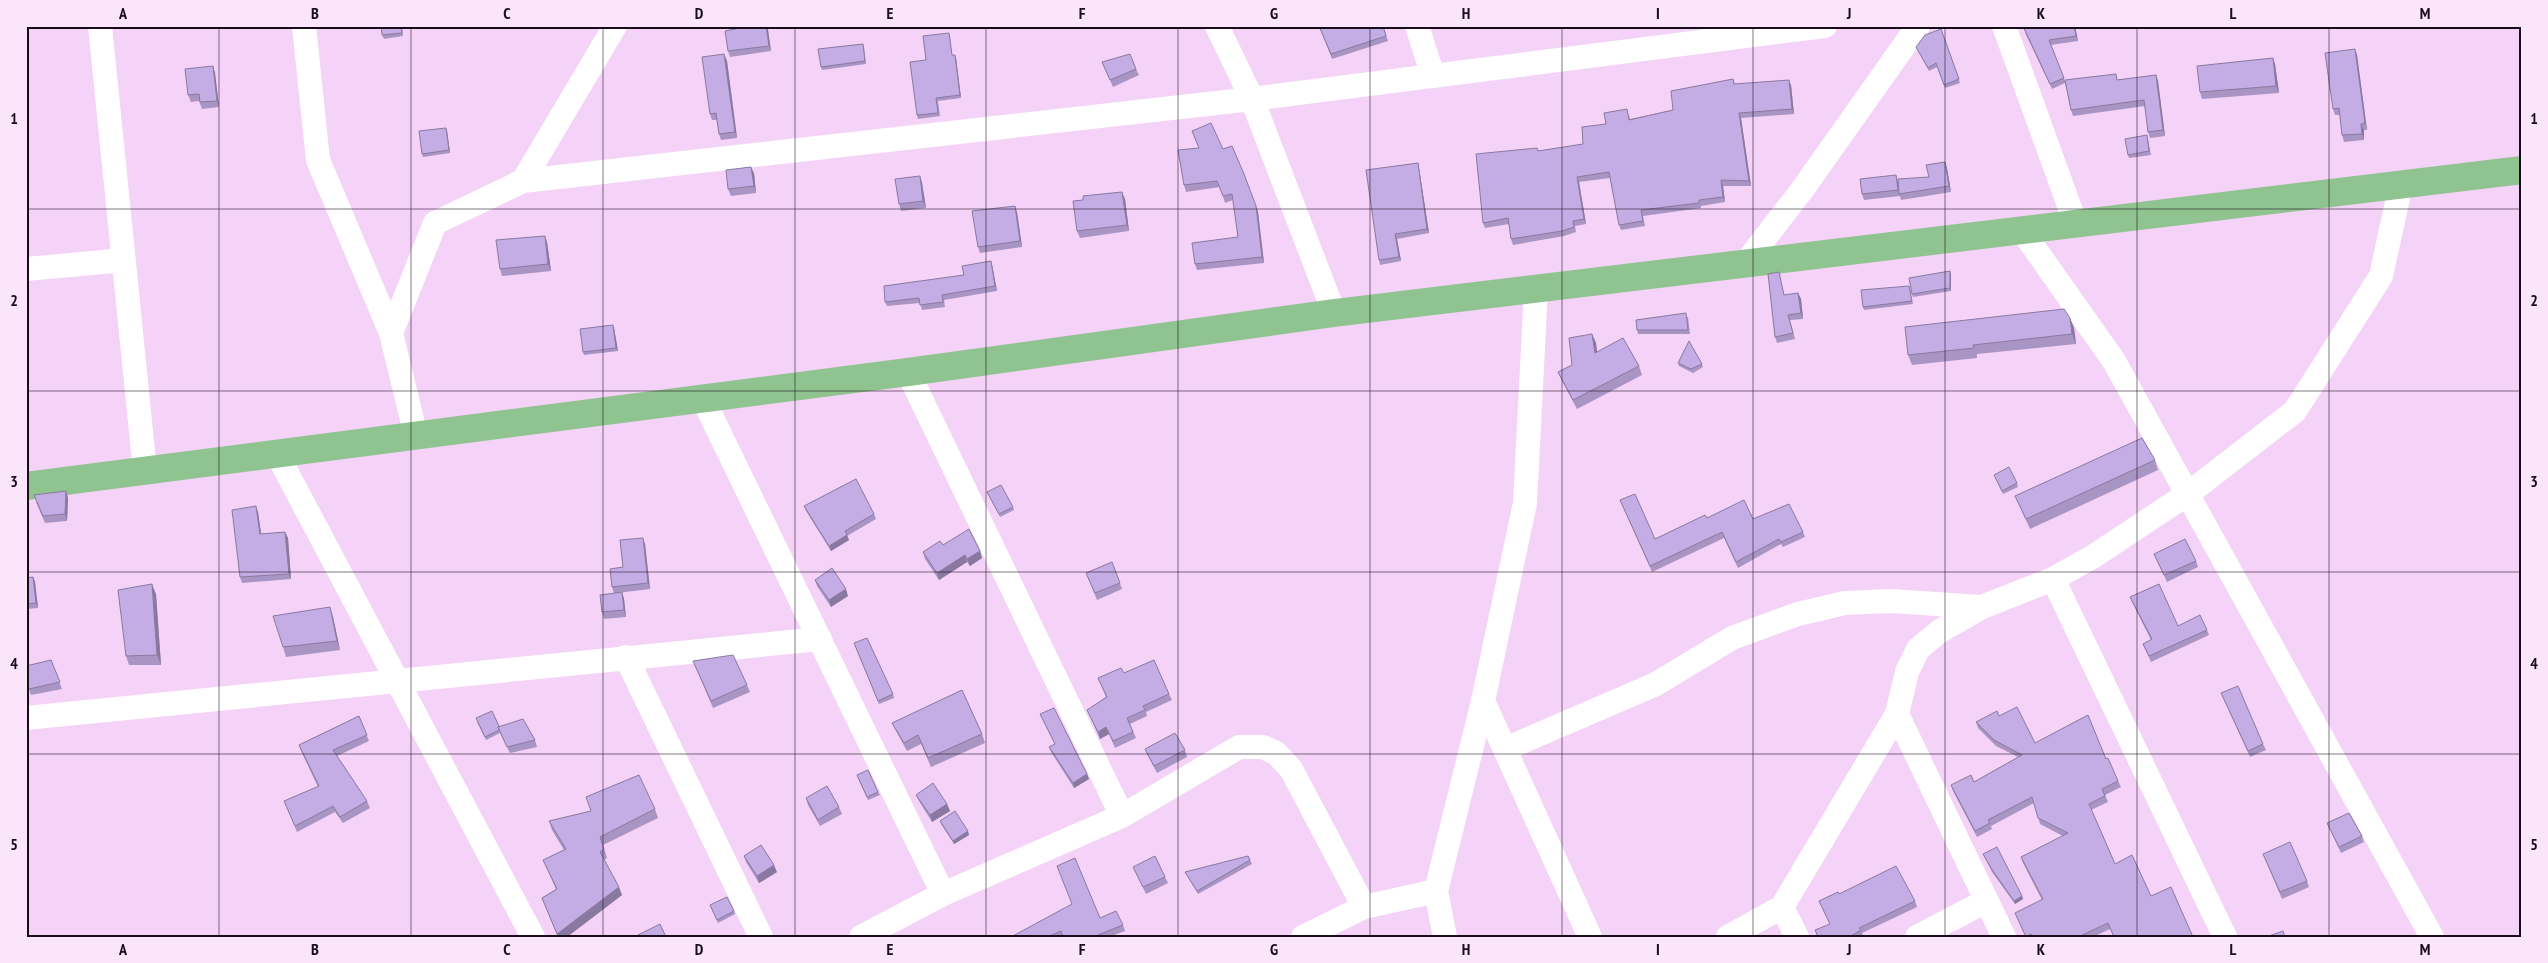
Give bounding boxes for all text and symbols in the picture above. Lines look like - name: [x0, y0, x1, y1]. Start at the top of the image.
- text: A: [118, 3, 128, 23]
- text: B: [311, 3, 319, 23]
- text: C: [503, 3, 511, 23]
- text: D: [695, 3, 704, 23]
- text: E: [887, 3, 894, 23]
- text: F: [1079, 3, 1086, 23]
- text: G: [1270, 3, 1278, 23]
- text: H: [1462, 3, 1470, 23]
- text: I: [1656, 3, 1660, 23]
- text: J: [1846, 3, 1851, 23]
- text: K: [2037, 3, 2046, 23]
- text: L: [2230, 3, 2237, 23]
- text: M: [2420, 3, 2430, 23]
- text: 1: [10, 108, 18, 128]
- text: 1: [2530, 108, 2538, 128]
- text: 2: [10, 290, 18, 310]
- text: 2: [2530, 290, 2538, 310]
- text: 3: [10, 471, 18, 491]
- text: 3: [2530, 471, 2538, 491]
- text: 4: [10, 653, 18, 673]
- text: 4: [2530, 653, 2538, 673]
- text: 5: [10, 834, 18, 854]
- text: 5: [2530, 834, 2538, 854]
- text: A: [118, 939, 128, 959]
- text: B: [311, 939, 319, 959]
- text: C: [503, 939, 511, 959]
- text: D: [695, 939, 704, 959]
- text: E: [887, 939, 894, 959]
- text: F: [1079, 939, 1086, 959]
- text: G: [1270, 939, 1278, 959]
- text: H: [1462, 939, 1470, 959]
- text: I: [1656, 939, 1660, 959]
- text: J: [1846, 939, 1851, 959]
- text: K: [2037, 939, 2046, 959]
- text: L: [2230, 939, 2237, 959]
- text: M: [2420, 939, 2430, 959]

